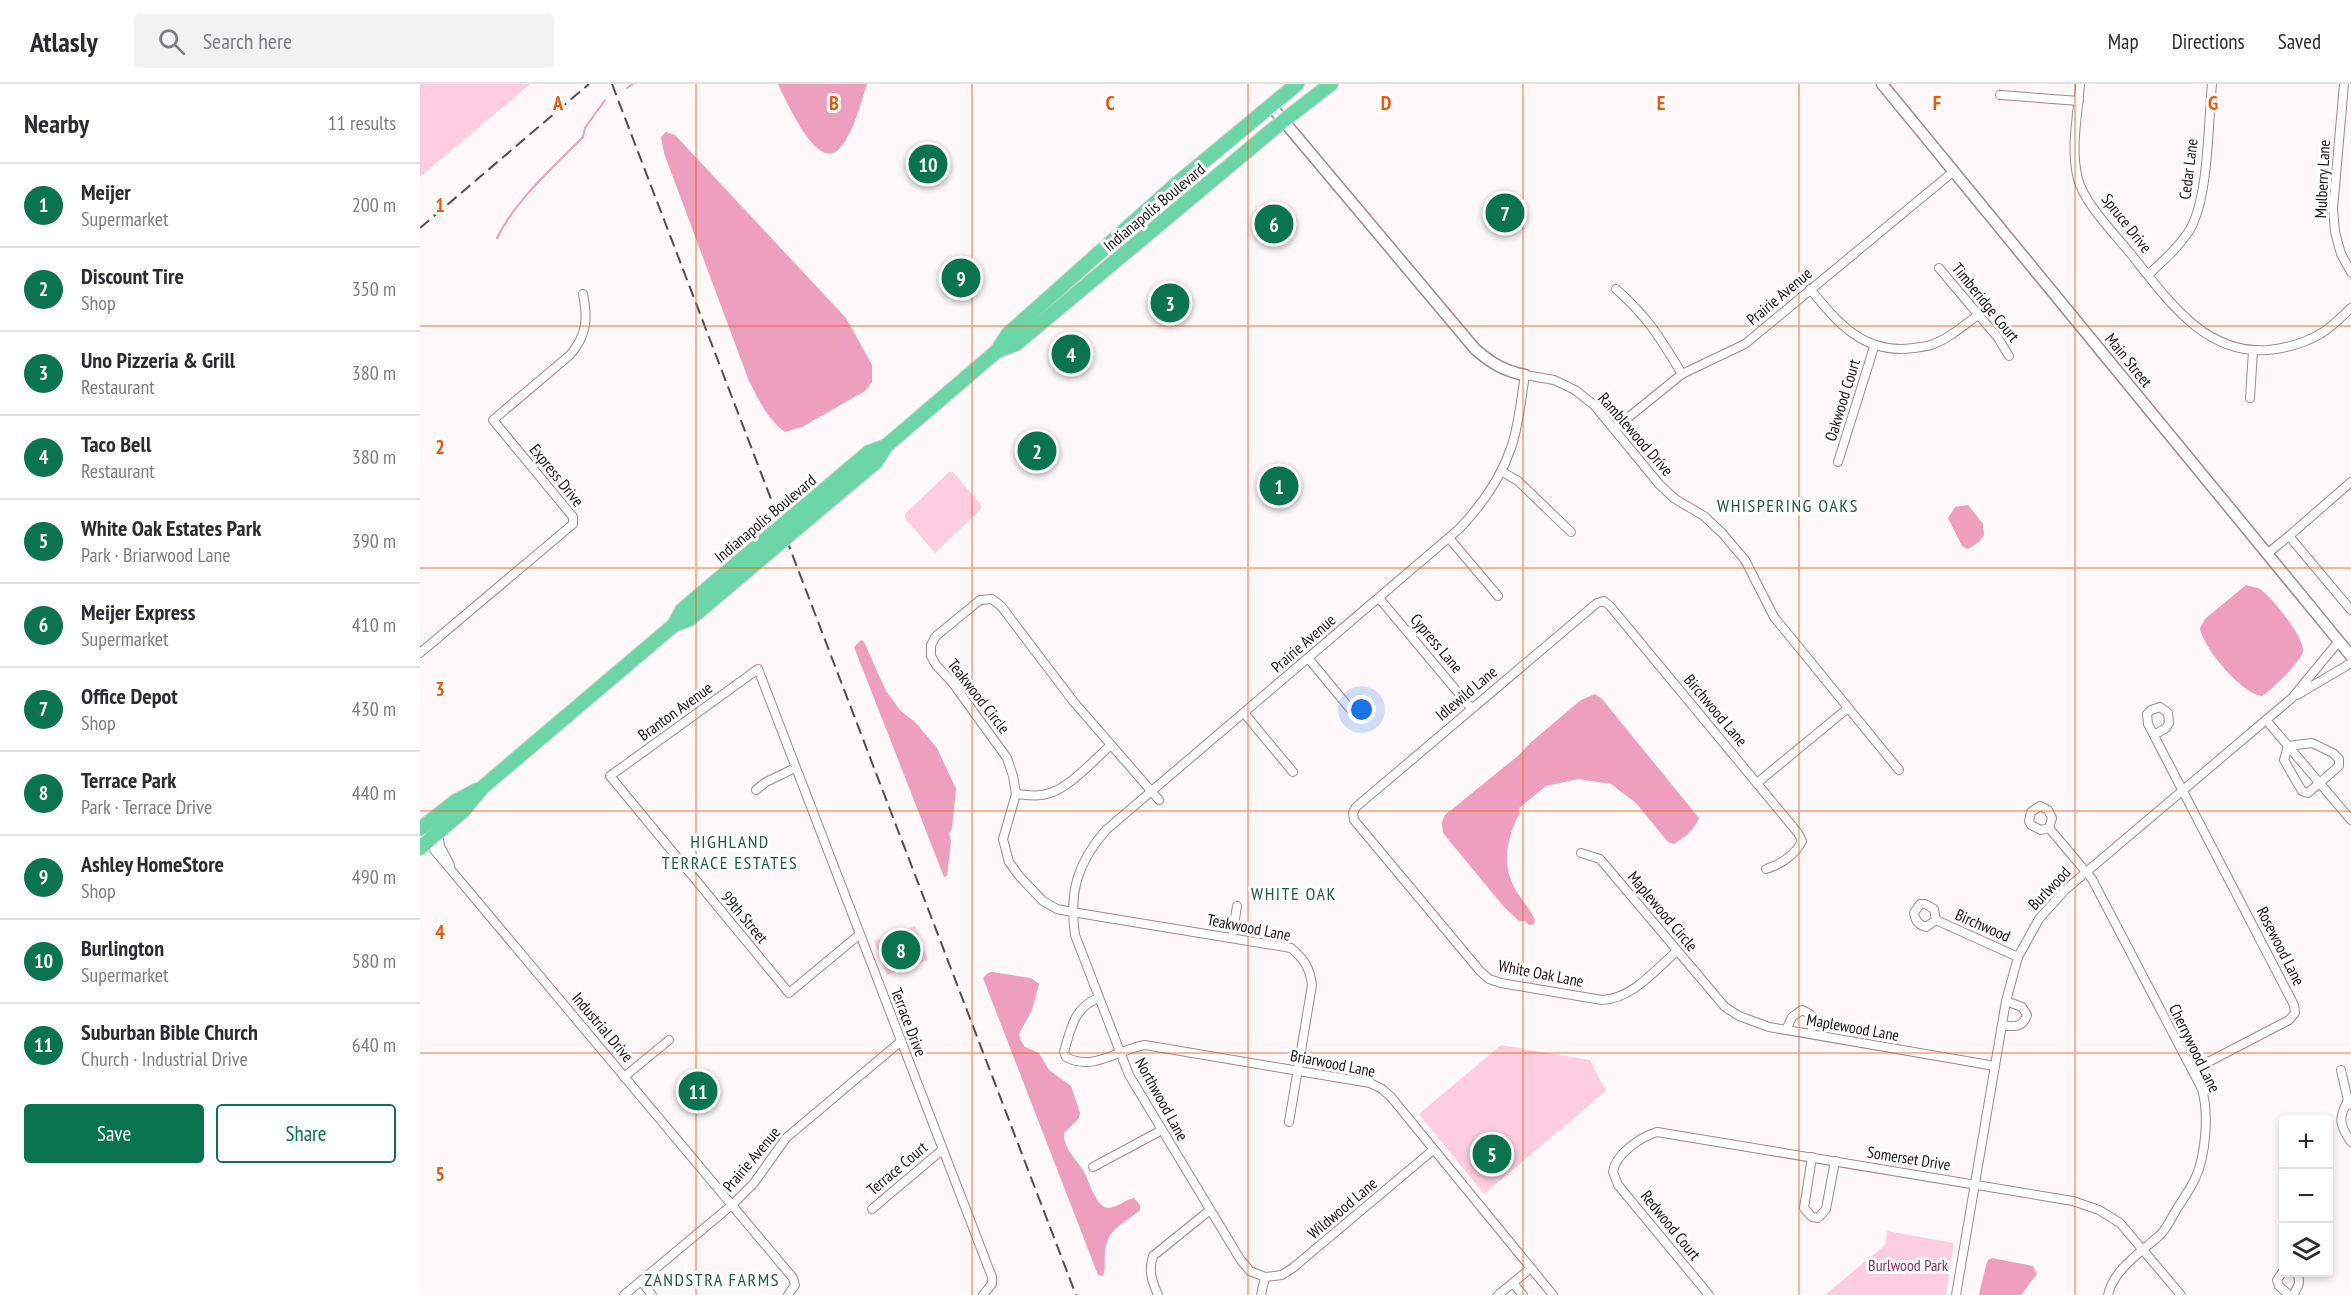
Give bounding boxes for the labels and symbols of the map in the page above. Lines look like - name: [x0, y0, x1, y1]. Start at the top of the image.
- text: A: [552, 90, 564, 116]
- text: B: [829, 90, 839, 116]
- text: C: [1105, 90, 1115, 116]
- text: D: [1381, 90, 1392, 116]
- text: E: [1657, 90, 1665, 116]
- text: F: [1933, 90, 1941, 116]
- text: G: [2208, 90, 2218, 116]
- street label: Cedar Lane: [2174, 137, 2202, 201]
- street label: Mulberry Lane: [2310, 139, 2334, 219]
- pin: 10: [908, 142, 948, 187]
- street label: Indianapolis Boulevard: [1099, 159, 1209, 255]
- street label: Spruce Drive: [2098, 189, 2156, 257]
- pin: 7: [1486, 190, 1524, 236]
- text: 1: [435, 192, 445, 218]
- pin: 6: [1254, 202, 1294, 246]
- pin: 9: [942, 256, 980, 300]
- street label: Timberidge Court: [1948, 258, 2024, 346]
- street label: Prairie Avenue: [1742, 263, 1816, 329]
- pin: 3: [1150, 280, 1190, 326]
- street label: Main Street: [2101, 329, 2157, 391]
- pin: 4: [1052, 332, 1090, 376]
- street label: Oakwood Court: [1820, 356, 1864, 443]
- street label: Ramblewood Drive: [1594, 388, 1678, 480]
- pin: 2: [1018, 428, 1056, 473]
- text: 2: [435, 434, 445, 460]
- street label: Express Drive: [526, 440, 588, 510]
- pin: 1: [1260, 464, 1298, 508]
- street label: Indianapolis Boulevard: [710, 470, 820, 566]
- district label: WHISPERING OAKS: [1717, 494, 1859, 517]
- street label: Cypress Lane: [1406, 609, 1468, 677]
- street label: Prairie Avenue: [1267, 610, 1339, 676]
- street label: Teakwood Circle: [944, 655, 1014, 737]
- street label: Idlewild Lane: [1431, 661, 1501, 725]
- street label: Birchwood Lane: [1680, 670, 1752, 750]
- text: 3: [435, 676, 445, 702]
- street label: Branton Avenue: [634, 677, 716, 745]
- your location: [1347, 695, 1376, 724]
- district label: HIGHLAND TERRACE ESTATES: [662, 830, 798, 874]
- street label: Burlwood: [2024, 862, 2075, 914]
- street label: Maplewood Circle: [1624, 867, 1702, 955]
- district label: WHITE OAK: [1251, 882, 1337, 905]
- street label: 99th Street: [717, 887, 773, 948]
- street label: Rosewood Lane: [2253, 903, 2309, 989]
- street label: Birchwood: [1952, 904, 2014, 946]
- street label: Teakwood Lane: [1206, 909, 1292, 945]
- text: 4: [435, 919, 445, 945]
- pin: 8: [882, 928, 920, 972]
- street label: White Oak Lane: [1497, 955, 1585, 991]
- street label: Terrace Drive: [887, 985, 931, 1059]
- street label: Industrial Drive: [568, 988, 638, 1066]
- street label: Cherrywood Lane: [2165, 1001, 2225, 1095]
- street label: Maplewood Lane: [1805, 1009, 1901, 1045]
- street label: Briarwood Lane: [1289, 1045, 1377, 1081]
- street label: Northwood Lane: [1131, 1054, 1193, 1144]
- pin: 11: [678, 1068, 718, 1114]
- street label: Prairie Avenue: [718, 1122, 784, 1196]
- pin: 5: [1472, 1132, 1512, 1176]
- street label: Terrace Court: [863, 1137, 932, 1199]
- street label: Somerset Drive: [1866, 1142, 1952, 1174]
- text: 5: [435, 1161, 445, 1187]
- street label: Wildwood Lane: [1303, 1173, 1381, 1243]
- street label: Redwood Court: [1637, 1186, 1706, 1264]
- park label: Burlwood Park: [1868, 1255, 1949, 1275]
- district label: ZANDSTRA FARMS: [644, 1268, 780, 1291]

